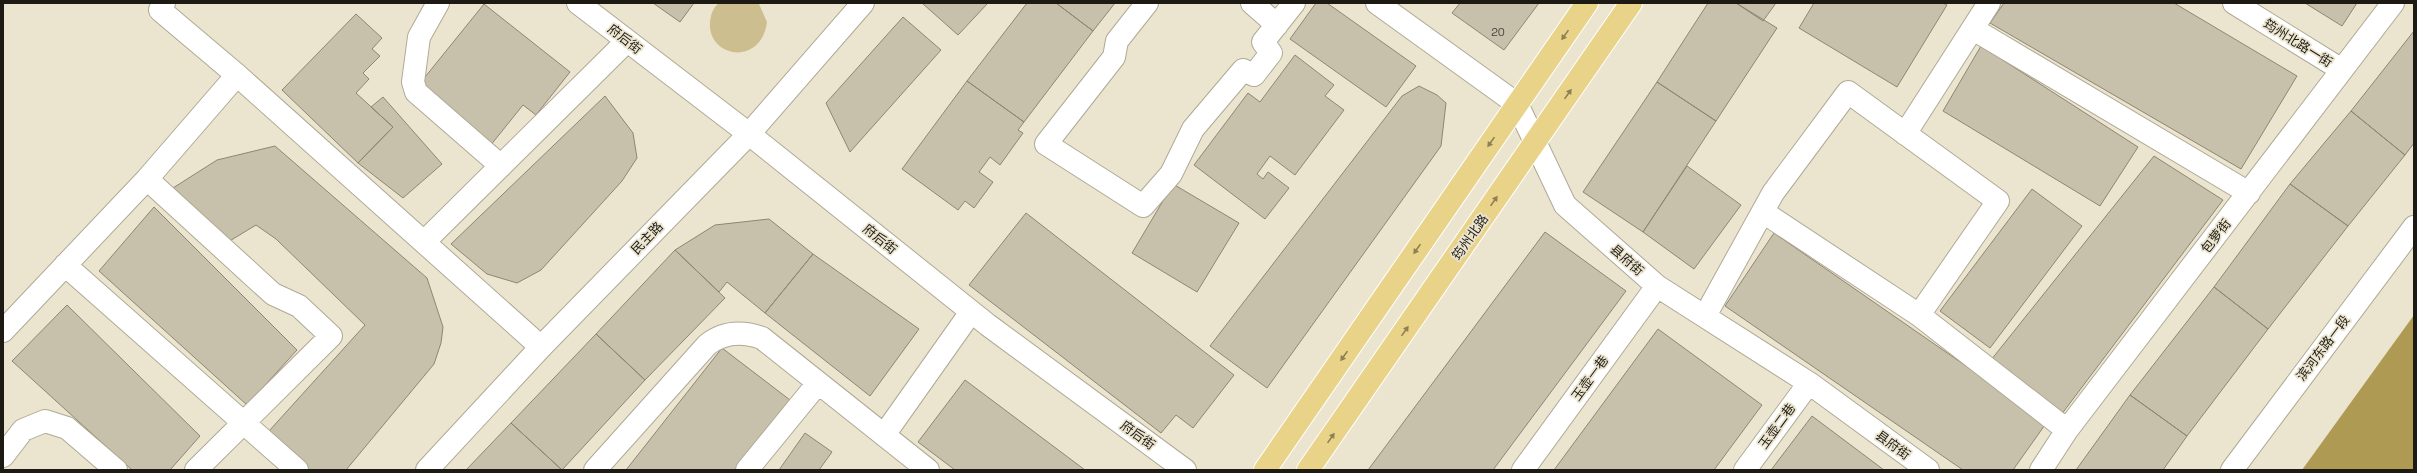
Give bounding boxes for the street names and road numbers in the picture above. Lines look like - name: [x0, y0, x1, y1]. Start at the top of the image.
- street label: 筠州北路一街: [2260, 15, 2336, 71]
- street label: 府后街: [604, 20, 646, 58]
- street label: 筠州北路: [1448, 211, 1492, 263]
- street label: 包萝街: [2197, 215, 2235, 257]
- street label: 民主路: [627, 218, 667, 258]
- street label: 府后街: [859, 220, 901, 258]
- street label: 县府街: [1607, 241, 1647, 279]
- street label: 滨河东路一段: [2293, 312, 2353, 384]
- street label: 玉壶一巷: [1568, 352, 1612, 404]
- street label: 玉壶二巷: [1755, 400, 1799, 452]
- street label: 府后街: [1117, 417, 1159, 453]
- street label: 县府街: [1872, 427, 1914, 463]

